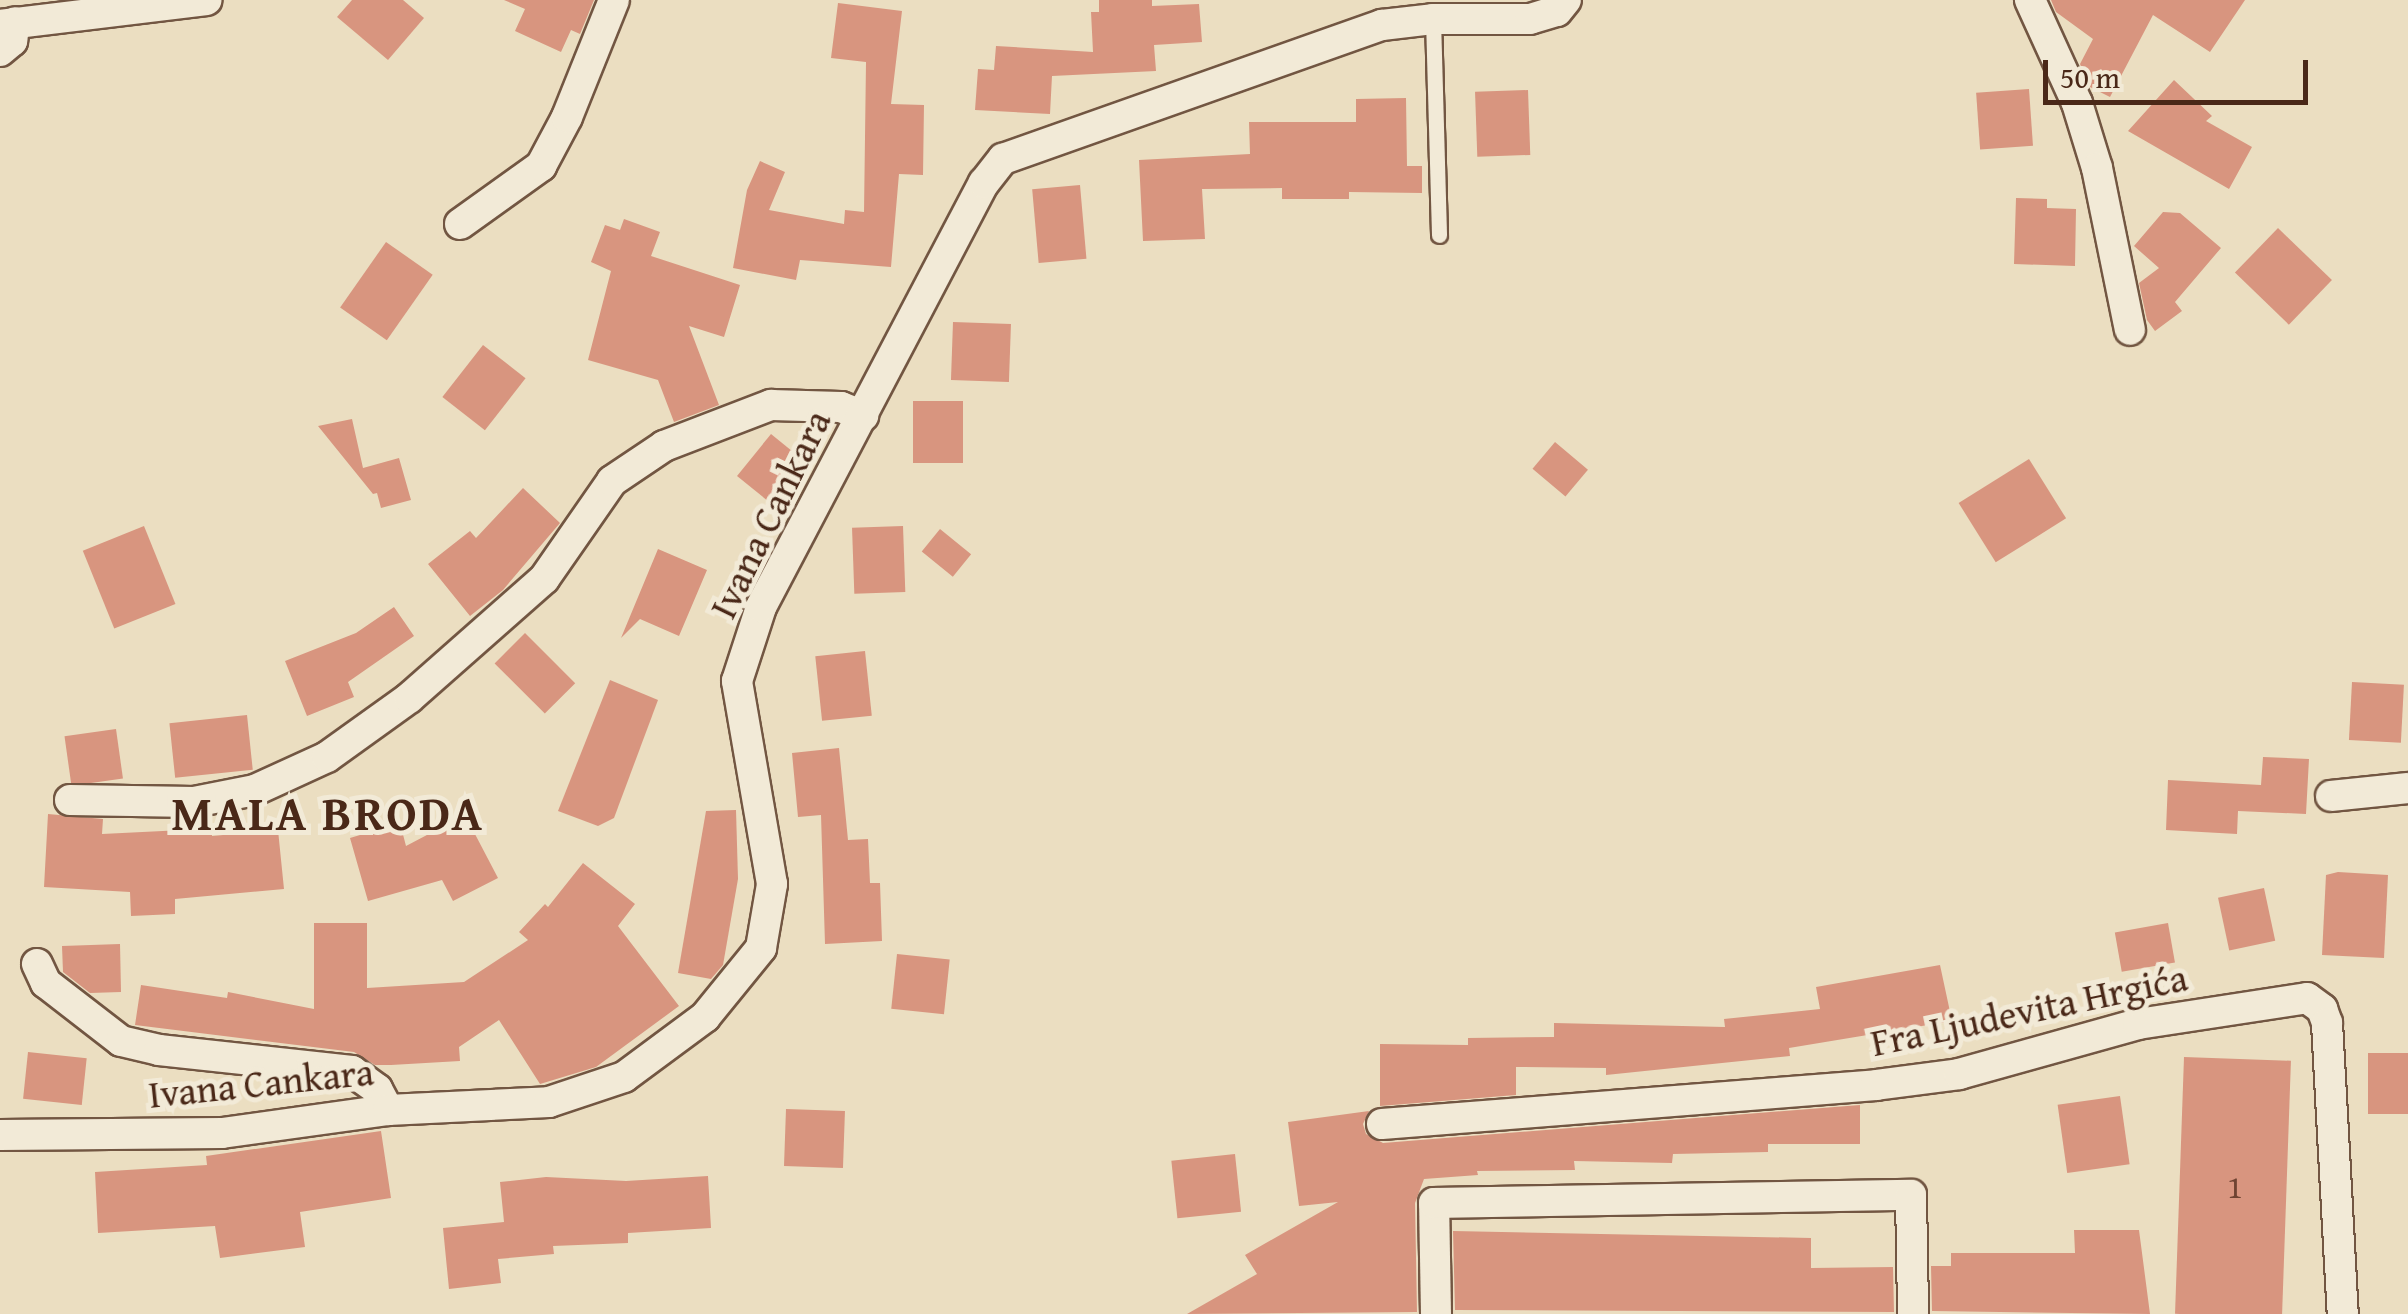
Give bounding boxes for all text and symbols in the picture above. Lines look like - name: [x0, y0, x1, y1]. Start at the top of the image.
- scale bar: [2048, 40, 2313, 102]
- text: 50 m: [2060, 55, 2120, 99]
- street label: Ivana Cankara: [700, 402, 840, 626]
- district label: MALA BRODA: [171, 784, 485, 842]
- street label: Fra Ljudevita Hrgića: [1867, 954, 2191, 1066]
- street label: Ivana Cankara: [146, 1049, 376, 1117]
- house number: 1: [2227, 1168, 2243, 1206]

